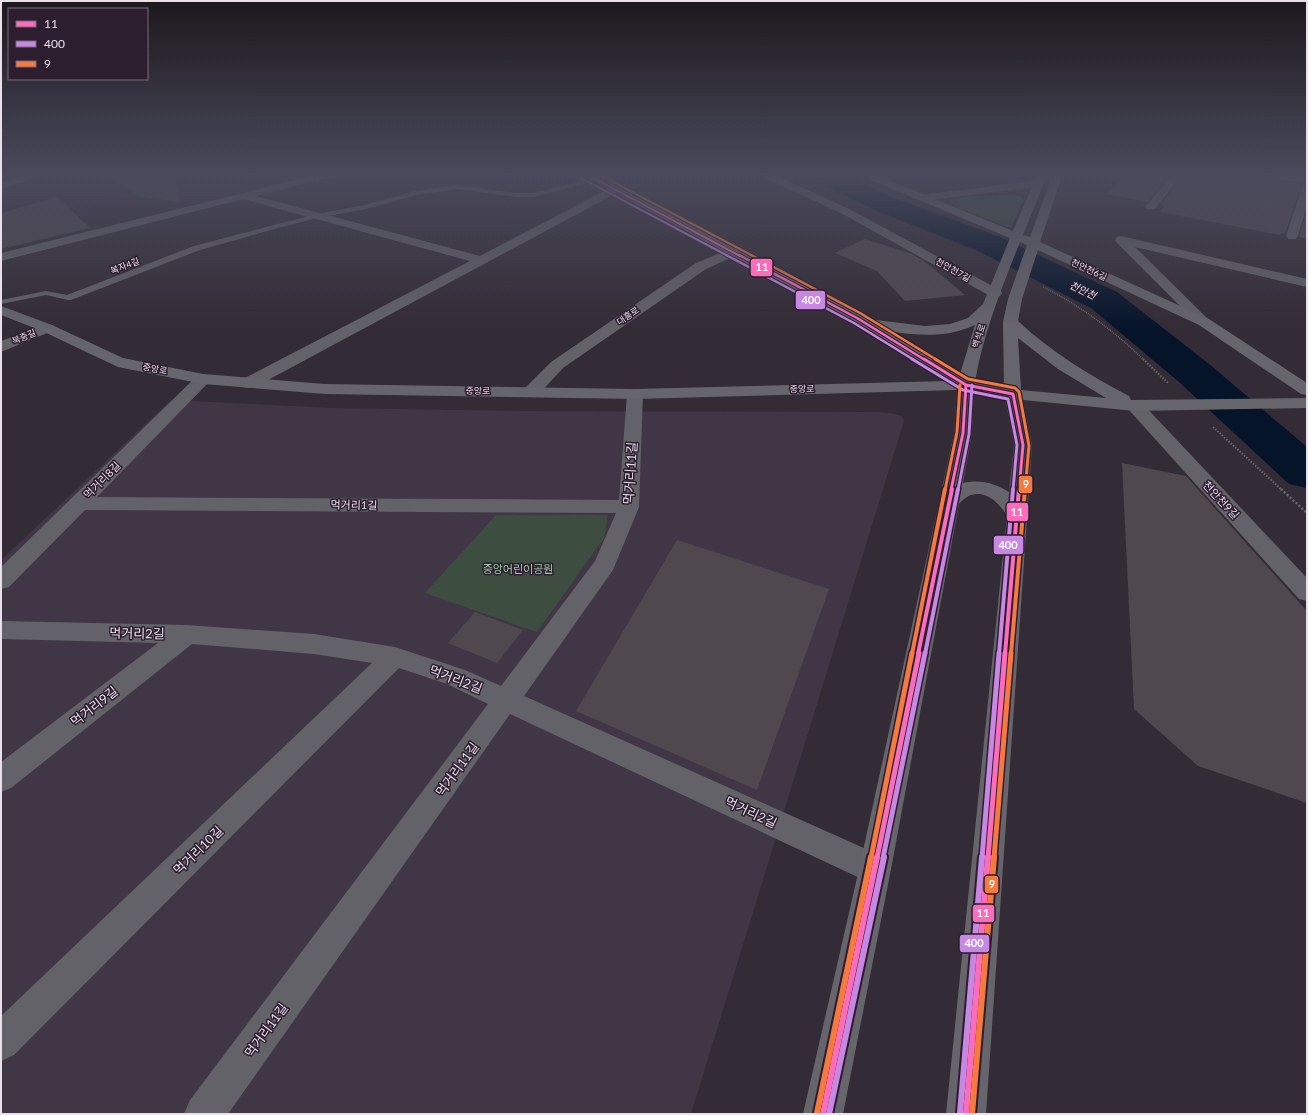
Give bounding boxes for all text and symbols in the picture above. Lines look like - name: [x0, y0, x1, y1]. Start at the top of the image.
- legend: [8, 8, 148, 80]
- text: 11: [44, 16, 58, 31]
- text: 400: [44, 36, 65, 51]
- text: 9: [44, 56, 51, 71]
- street label: 복자4길: [109, 255, 141, 276]
- street label: 천안천7길: [934, 255, 973, 284]
- street label: 천안천6길: [1070, 256, 1109, 283]
- line badge: 11: [750, 258, 773, 277]
- text: 11: [756, 260, 768, 273]
- water label: 천안천: [1068, 279, 1100, 302]
- line badge: 400: [795, 290, 826, 310]
- text: 400: [801, 293, 821, 306]
- street label: 대흥로: [614, 304, 641, 327]
- street label: 백석로: [969, 322, 988, 349]
- street label: 북중길: [10, 327, 37, 346]
- street label: 중앙로: [142, 361, 168, 376]
- street label: 중앙로: [789, 383, 815, 394]
- street label: 중앙로: [465, 385, 491, 396]
- street label: 먹거리11길: [620, 441, 640, 505]
- street label: 먹거리8길: [80, 458, 123, 501]
- line badge: 9: [1018, 475, 1033, 494]
- text: 9: [1023, 477, 1029, 490]
- street label: 천안천9길: [1201, 478, 1242, 521]
- street label: 먹거리1길: [330, 498, 378, 511]
- line badge: 11: [1006, 502, 1029, 522]
- text: 11: [1011, 505, 1023, 518]
- line badge: 400: [993, 535, 1024, 555]
- text: 400: [998, 538, 1018, 551]
- park label: 중앙어린이공원: [483, 562, 553, 575]
- street label: 먹거리2길: [109, 625, 165, 641]
- street label: 먹거리2길: [427, 662, 485, 696]
- street label: 먹거리9길: [67, 683, 121, 729]
- street label: 먹거리11길: [432, 739, 482, 799]
- street label: 먹거리2길: [723, 793, 779, 831]
- street label: 먹거리10길: [170, 822, 226, 878]
- line badge: 9: [984, 875, 999, 894]
- text: 9: [989, 877, 995, 890]
- line badge: 11: [972, 904, 995, 923]
- text: 11: [977, 906, 989, 919]
- line badge: 400: [959, 934, 990, 953]
- text: 400: [964, 936, 984, 949]
- street label: 먹거리11길: [241, 1000, 291, 1060]

